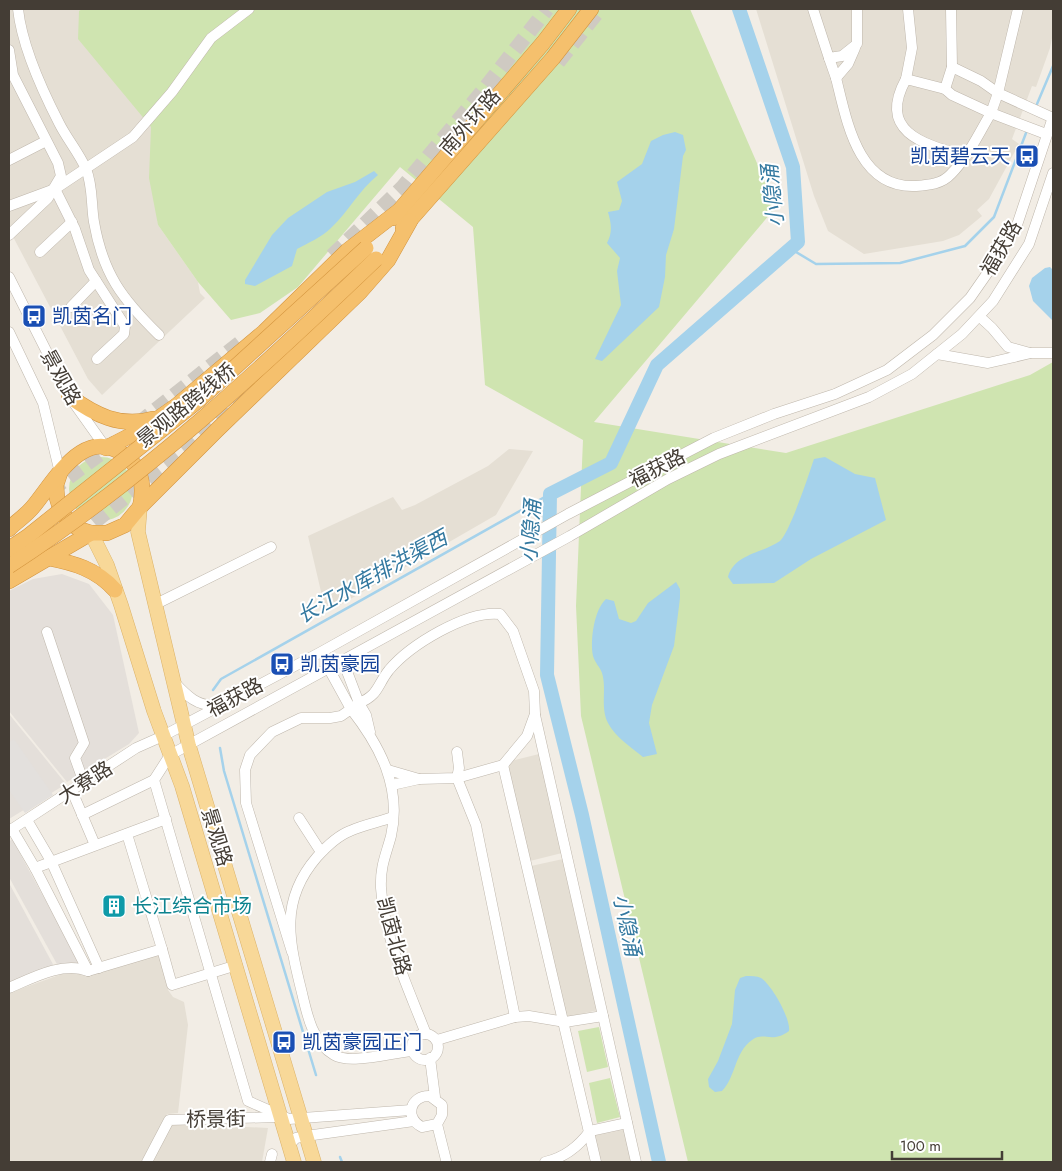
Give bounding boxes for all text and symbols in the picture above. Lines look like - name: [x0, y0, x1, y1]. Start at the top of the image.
- street label: 南外环路: [433, 83, 508, 162]
- place label: 凯茵碧云天: [910, 142, 1010, 171]
- bus stop icon: 凯茵碧云天: [1014, 143, 1040, 169]
- water label: 小隐涌: [755, 161, 791, 229]
- street label: 福获路: [974, 215, 1029, 281]
- place label: 凯茵名门: [52, 302, 132, 331]
- bus stop icon: 凯茵名门: [21, 303, 47, 329]
- street label: 景观路: [33, 344, 88, 411]
- street label: 景观路跨线桥: [131, 356, 242, 454]
- street label: 福获路: [624, 442, 691, 495]
- water label: 小隐涌: [514, 497, 548, 563]
- water label: 长江水库排洪渠西: [291, 522, 455, 631]
- place label: 凯茵豪园: [300, 650, 380, 679]
- bus stop icon: 凯茵豪园: [269, 651, 295, 677]
- street label: 福获路: [202, 671, 269, 724]
- street label: 大寮路: [52, 754, 118, 811]
- street label: 景观路: [194, 804, 239, 870]
- water label: 小隐涌: [606, 891, 649, 961]
- place label: 长江综合市场: [132, 892, 252, 921]
- building icon: 长江综合市场: [101, 893, 127, 919]
- street label: 凯茵北路: [369, 894, 418, 979]
- place label: 凯茵豪园正门: [302, 1028, 422, 1057]
- bus stop icon: 凯茵豪园正门: [271, 1029, 297, 1055]
- street label: 桥景街: [186, 1104, 246, 1135]
- scale bar: [892, 1128, 1002, 1160]
- text: 100 m: [900, 1135, 941, 1157]

